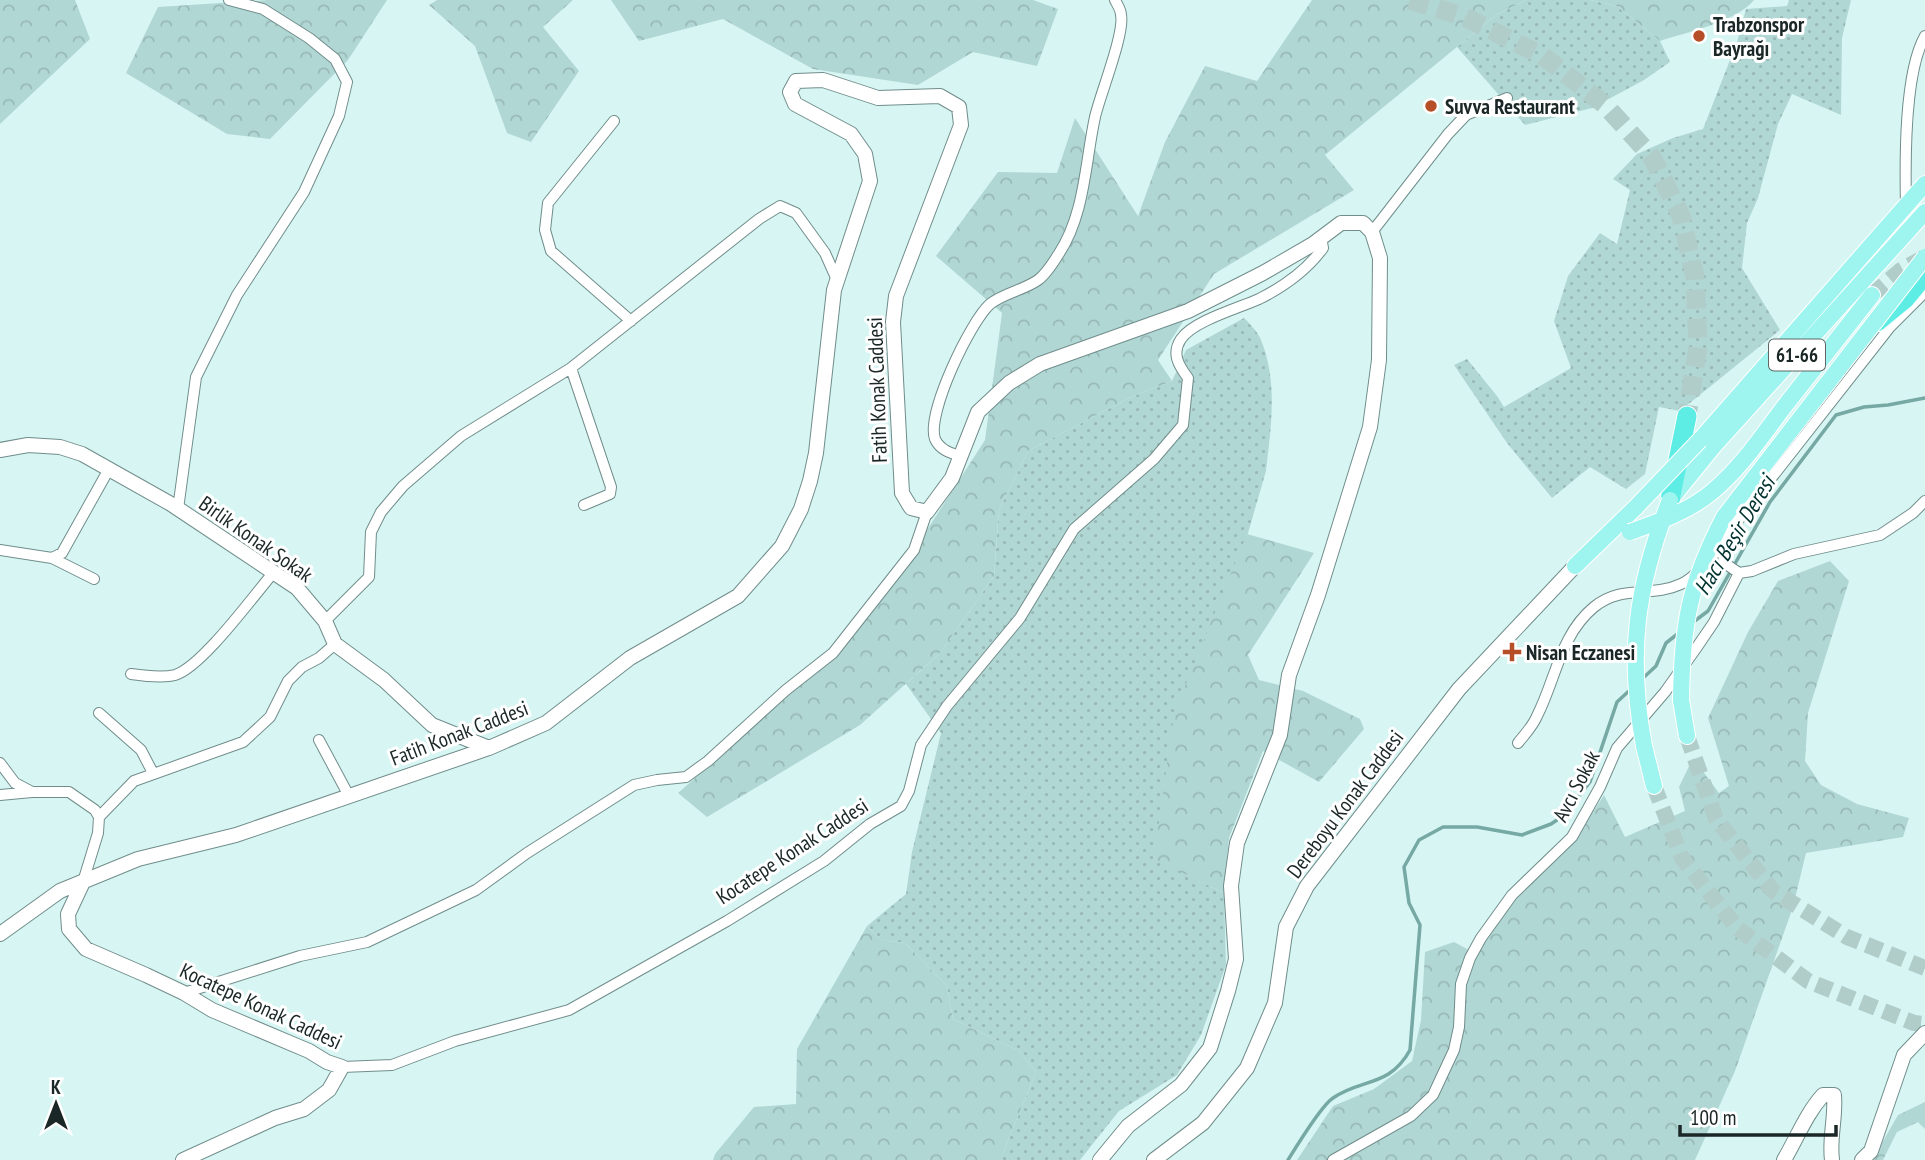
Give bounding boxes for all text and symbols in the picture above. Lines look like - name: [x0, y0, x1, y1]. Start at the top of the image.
- place label: Trabzonspor Bayrağı: [1713, 11, 1805, 62]
- marker: Trabzonspor Bayrağı: [1691, 28, 1707, 44]
- place label: Suvva Restaurant: [1445, 93, 1575, 120]
- marker: Suvva Restaurant: [1423, 98, 1439, 114]
- street label: Fatih Konak Caddesi: [861, 317, 893, 463]
- road number: 61-66: [1769, 340, 1825, 370]
- water label: Hacı Beşir Deresi: [1687, 468, 1782, 600]
- street label: Birlik Konak Sokak: [194, 490, 318, 588]
- place label: Nisan Eczanesi: [1526, 639, 1635, 666]
- marker: Nisan Eczanesi: [1504, 644, 1520, 660]
- street label: Fatih Konak Caddesi: [386, 694, 532, 772]
- street label: Dereboyu Konak Caddesi: [1281, 725, 1409, 883]
- street label: Avcı Sokak: [1547, 746, 1605, 826]
- street label: Kocatepe Konak Caddesi: [711, 792, 873, 910]
- street label: Kocatepe Konak Caddesi: [176, 957, 346, 1055]
- north arrow: [21, 1069, 91, 1139]
- text: K: [51, 1075, 61, 1099]
- scale bar: [1680, 1094, 1836, 1138]
- text: 100 m: [1690, 1104, 1736, 1131]

